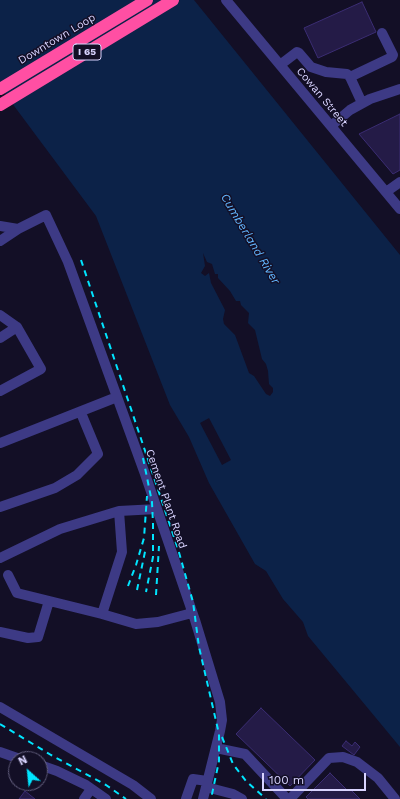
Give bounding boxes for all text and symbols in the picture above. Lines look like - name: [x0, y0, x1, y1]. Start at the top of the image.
- street label: Downtown Loop: [16, 11, 98, 67]
- road number: I 65: [73, 44, 101, 60]
- street label: Cowan Street: [294, 65, 350, 129]
- water label: Cumberland River: [217, 191, 283, 287]
- street label: Cement Plant Road: [143, 448, 189, 550]
- north arrow: [8, 751, 48, 791]
- text: N: [16, 753, 29, 768]
- scale bar: [264, 765, 368, 791]
- text: 100 m: [269, 773, 304, 787]

